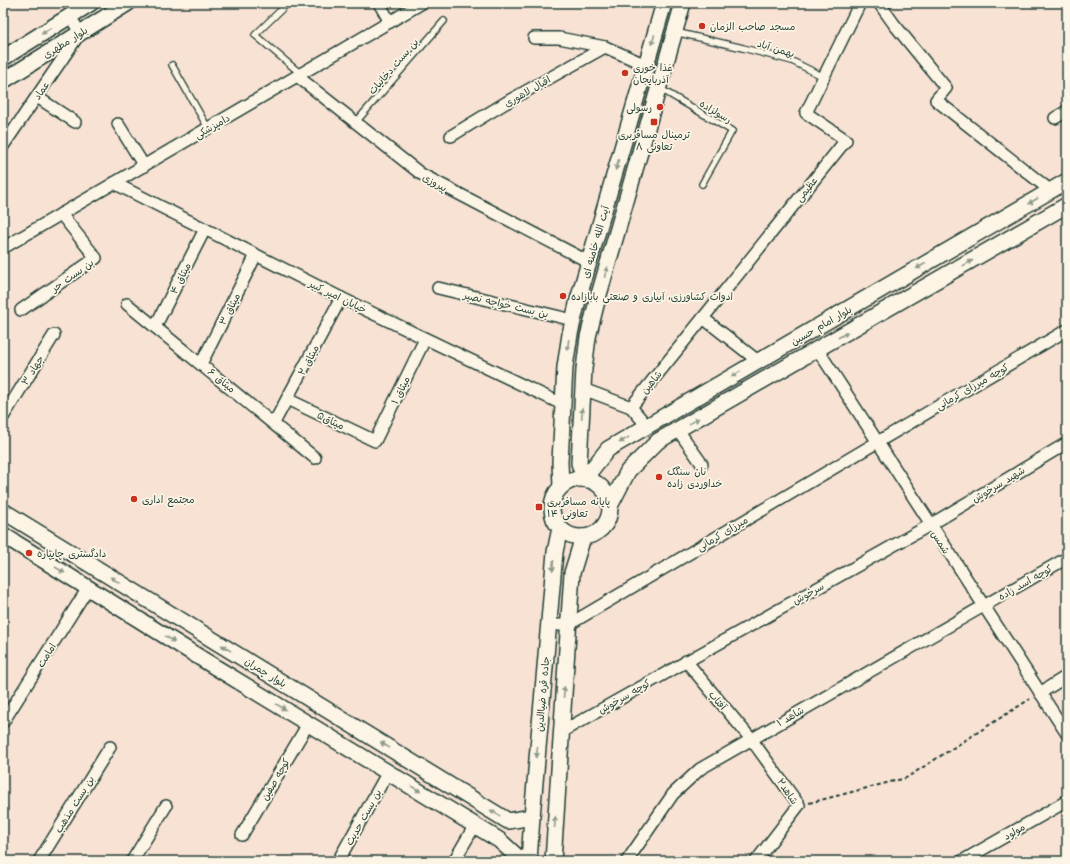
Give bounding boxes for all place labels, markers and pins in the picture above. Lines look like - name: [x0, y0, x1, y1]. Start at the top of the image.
- place label: مسجد صاحب الزمان: [710, 19, 795, 35]
- marker: مسجد صاحب الزمان: [697, 21, 707, 31]
- place label: غذا خوری آذربایجان: [633, 60, 673, 88]
- marker: غذا خوری آذربایجان: [620, 68, 630, 78]
- place label: رسولی: [626, 100, 652, 116]
- marker: رسولی: [655, 102, 665, 112]
- marker: ترمینال مسافربری تعاونی ۸: [649, 117, 659, 127]
- place label: ترمینال مسافربری تعاونی ۸: [618, 127, 690, 155]
- place label: ادوات کشاورزی، آبیاری و صنعتی بابازاده: [571, 289, 733, 305]
- marker: ادوات کشاورزی، آبیاری و صنعتی بابازاده: [558, 291, 568, 301]
- place label: نان سنگک خداوردی زاده: [667, 464, 723, 492]
- marker: نان سنگک خداوردی زاده: [654, 472, 664, 482]
- place label: مجتمع اداری: [142, 492, 195, 508]
- marker: مجتمع اداری: [129, 494, 139, 504]
- place label: پایانه مسافربری تعاونی ۱۴: [547, 494, 610, 522]
- marker: پایانه مسافربری تعاونی ۱۴: [534, 502, 544, 512]
- place label: دادگستری چایپاره: [37, 546, 106, 562]
- marker: دادگستری چایپاره: [24, 548, 34, 558]

